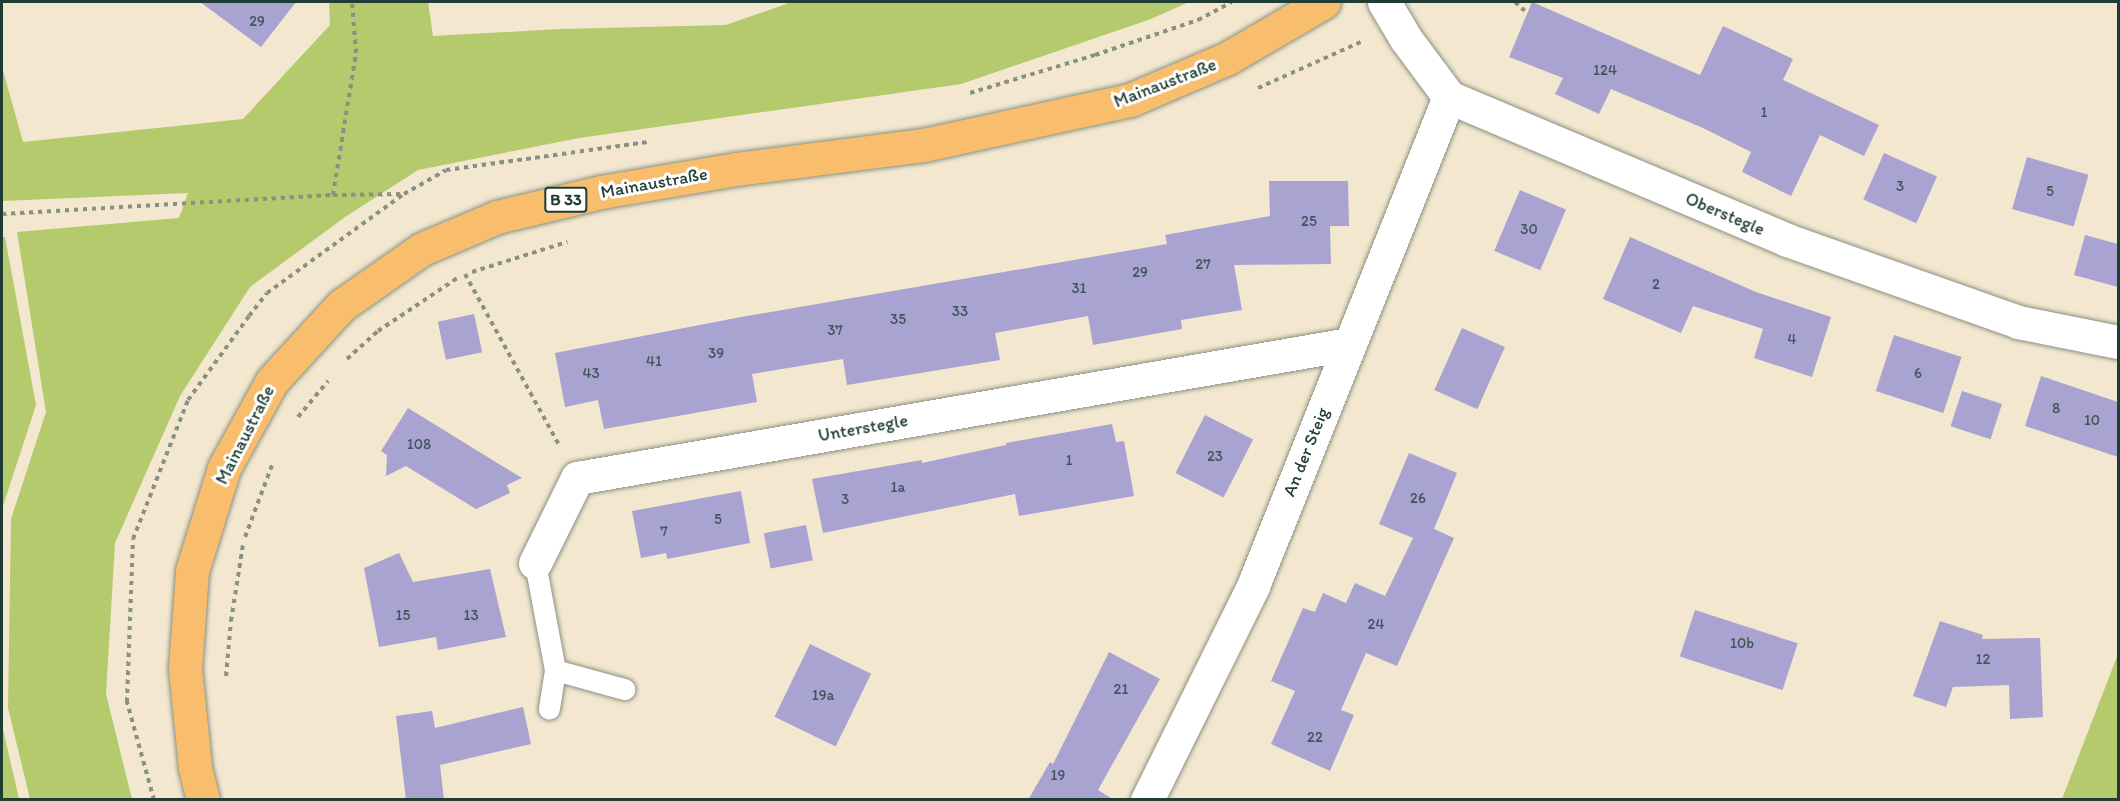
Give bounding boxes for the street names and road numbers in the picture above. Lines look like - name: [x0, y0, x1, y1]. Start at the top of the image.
- street label: Mainaustraße: [1111, 54, 1219, 112]
- street label: Mainaustraße: [599, 163, 709, 203]
- road number: B 33: [544, 187, 588, 213]
- street label: Oberstegle: [1682, 188, 1768, 240]
- street label: Mainaustraße: [211, 382, 279, 488]
- street label: An der Steig: [1278, 404, 1334, 500]
- street label: Unterstegle: [816, 409, 910, 447]

